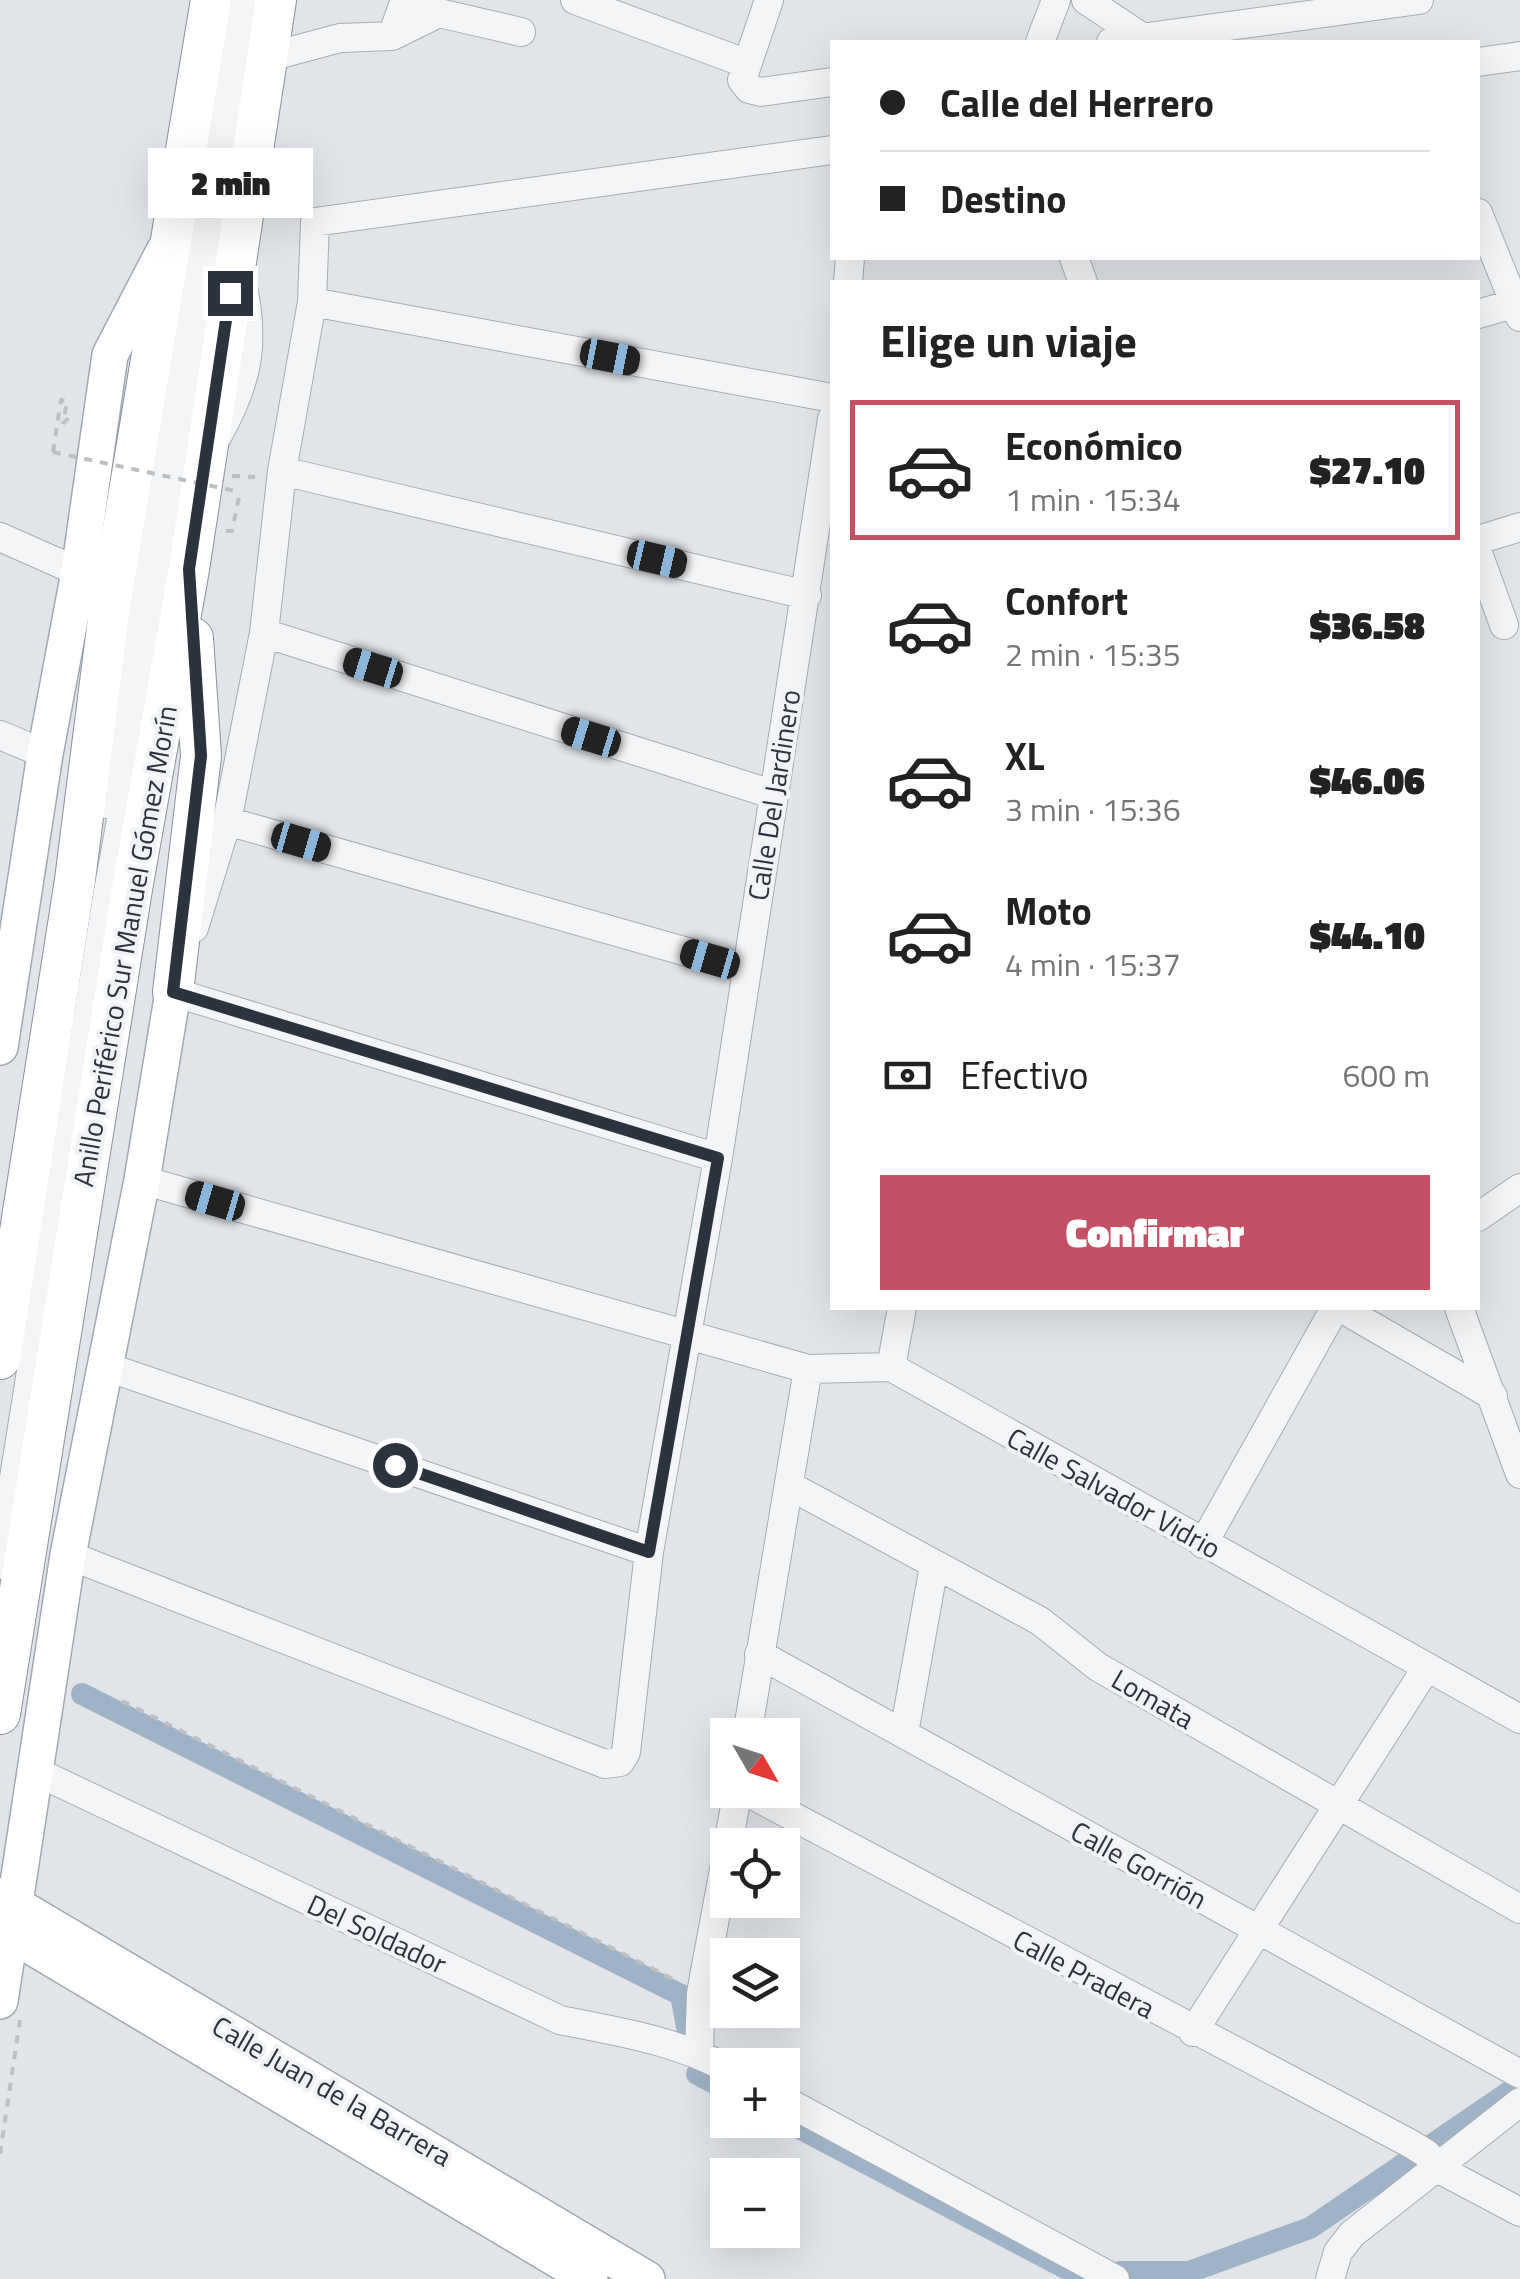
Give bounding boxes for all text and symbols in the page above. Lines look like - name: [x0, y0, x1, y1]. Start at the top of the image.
- text: Calle del Herrero: [940, 74, 1214, 132]
- callout: 2 min: [148, 148, 312, 218]
- text: 2 min: [191, 159, 270, 207]
- text: Destino: [940, 170, 1066, 228]
- route end: [208, 271, 253, 316]
- text: Elige un viaje: [880, 306, 1137, 374]
- car: [578, 337, 642, 377]
- text: Económico: [1005, 417, 1183, 475]
- icon: car: [885, 425, 975, 515]
- text: $27.10: [1310, 441, 1425, 499]
- text: 1 min · 15:34: [1005, 475, 1181, 523]
- car: [624, 538, 690, 580]
- text: Confort: [1005, 572, 1128, 630]
- icon: car: [885, 580, 975, 670]
- text: $36.58: [1310, 596, 1425, 654]
- text: 2 min · 15:35: [1005, 630, 1181, 678]
- car: [340, 645, 406, 691]
- street label: Calle Del Jardinero: [736, 686, 811, 904]
- street label: Anillo Periférico Sur Manuel Gómez Morín: [61, 702, 188, 1190]
- car: [558, 714, 624, 760]
- text: XL: [1005, 727, 1045, 785]
- icon: car: [885, 735, 975, 825]
- text: $46.06: [1310, 751, 1425, 809]
- text: 3 min · 15:36: [1005, 785, 1181, 833]
- car: [268, 819, 334, 865]
- text: Moto: [1005, 882, 1092, 940]
- icon: car: [885, 890, 975, 980]
- text: $44.10: [1310, 906, 1425, 964]
- car: [677, 936, 743, 982]
- text: 4 min · 15:37: [1005, 940, 1181, 988]
- text: Efectivo: [960, 1046, 1089, 1104]
- icon: cash: [880, 1048, 935, 1103]
- text: 600 m: [1342, 1051, 1430, 1099]
- button: Confirmar: [880, 1175, 1430, 1290]
- car: [182, 1178, 248, 1224]
- street label: Calle Salvador Vidrio: [999, 1416, 1229, 1569]
- route start: [373, 1443, 418, 1488]
- street label: Lomata: [1104, 1658, 1203, 1740]
- north arrow: [710, 1718, 800, 1808]
- map controls: [710, 1718, 800, 2248]
- street label: Calle Gorrión: [1063, 1809, 1215, 1920]
- button: locate: [710, 1828, 800, 1918]
- street label: Del Soldador: [300, 1882, 454, 1985]
- street label: Calle Pradera: [1005, 1918, 1163, 2029]
- button: layers: [710, 1938, 800, 2028]
- street label: Calle Juan de la Barrera: [204, 2004, 460, 2177]
- button: +: [710, 2048, 800, 2138]
- button: −: [710, 2158, 800, 2248]

